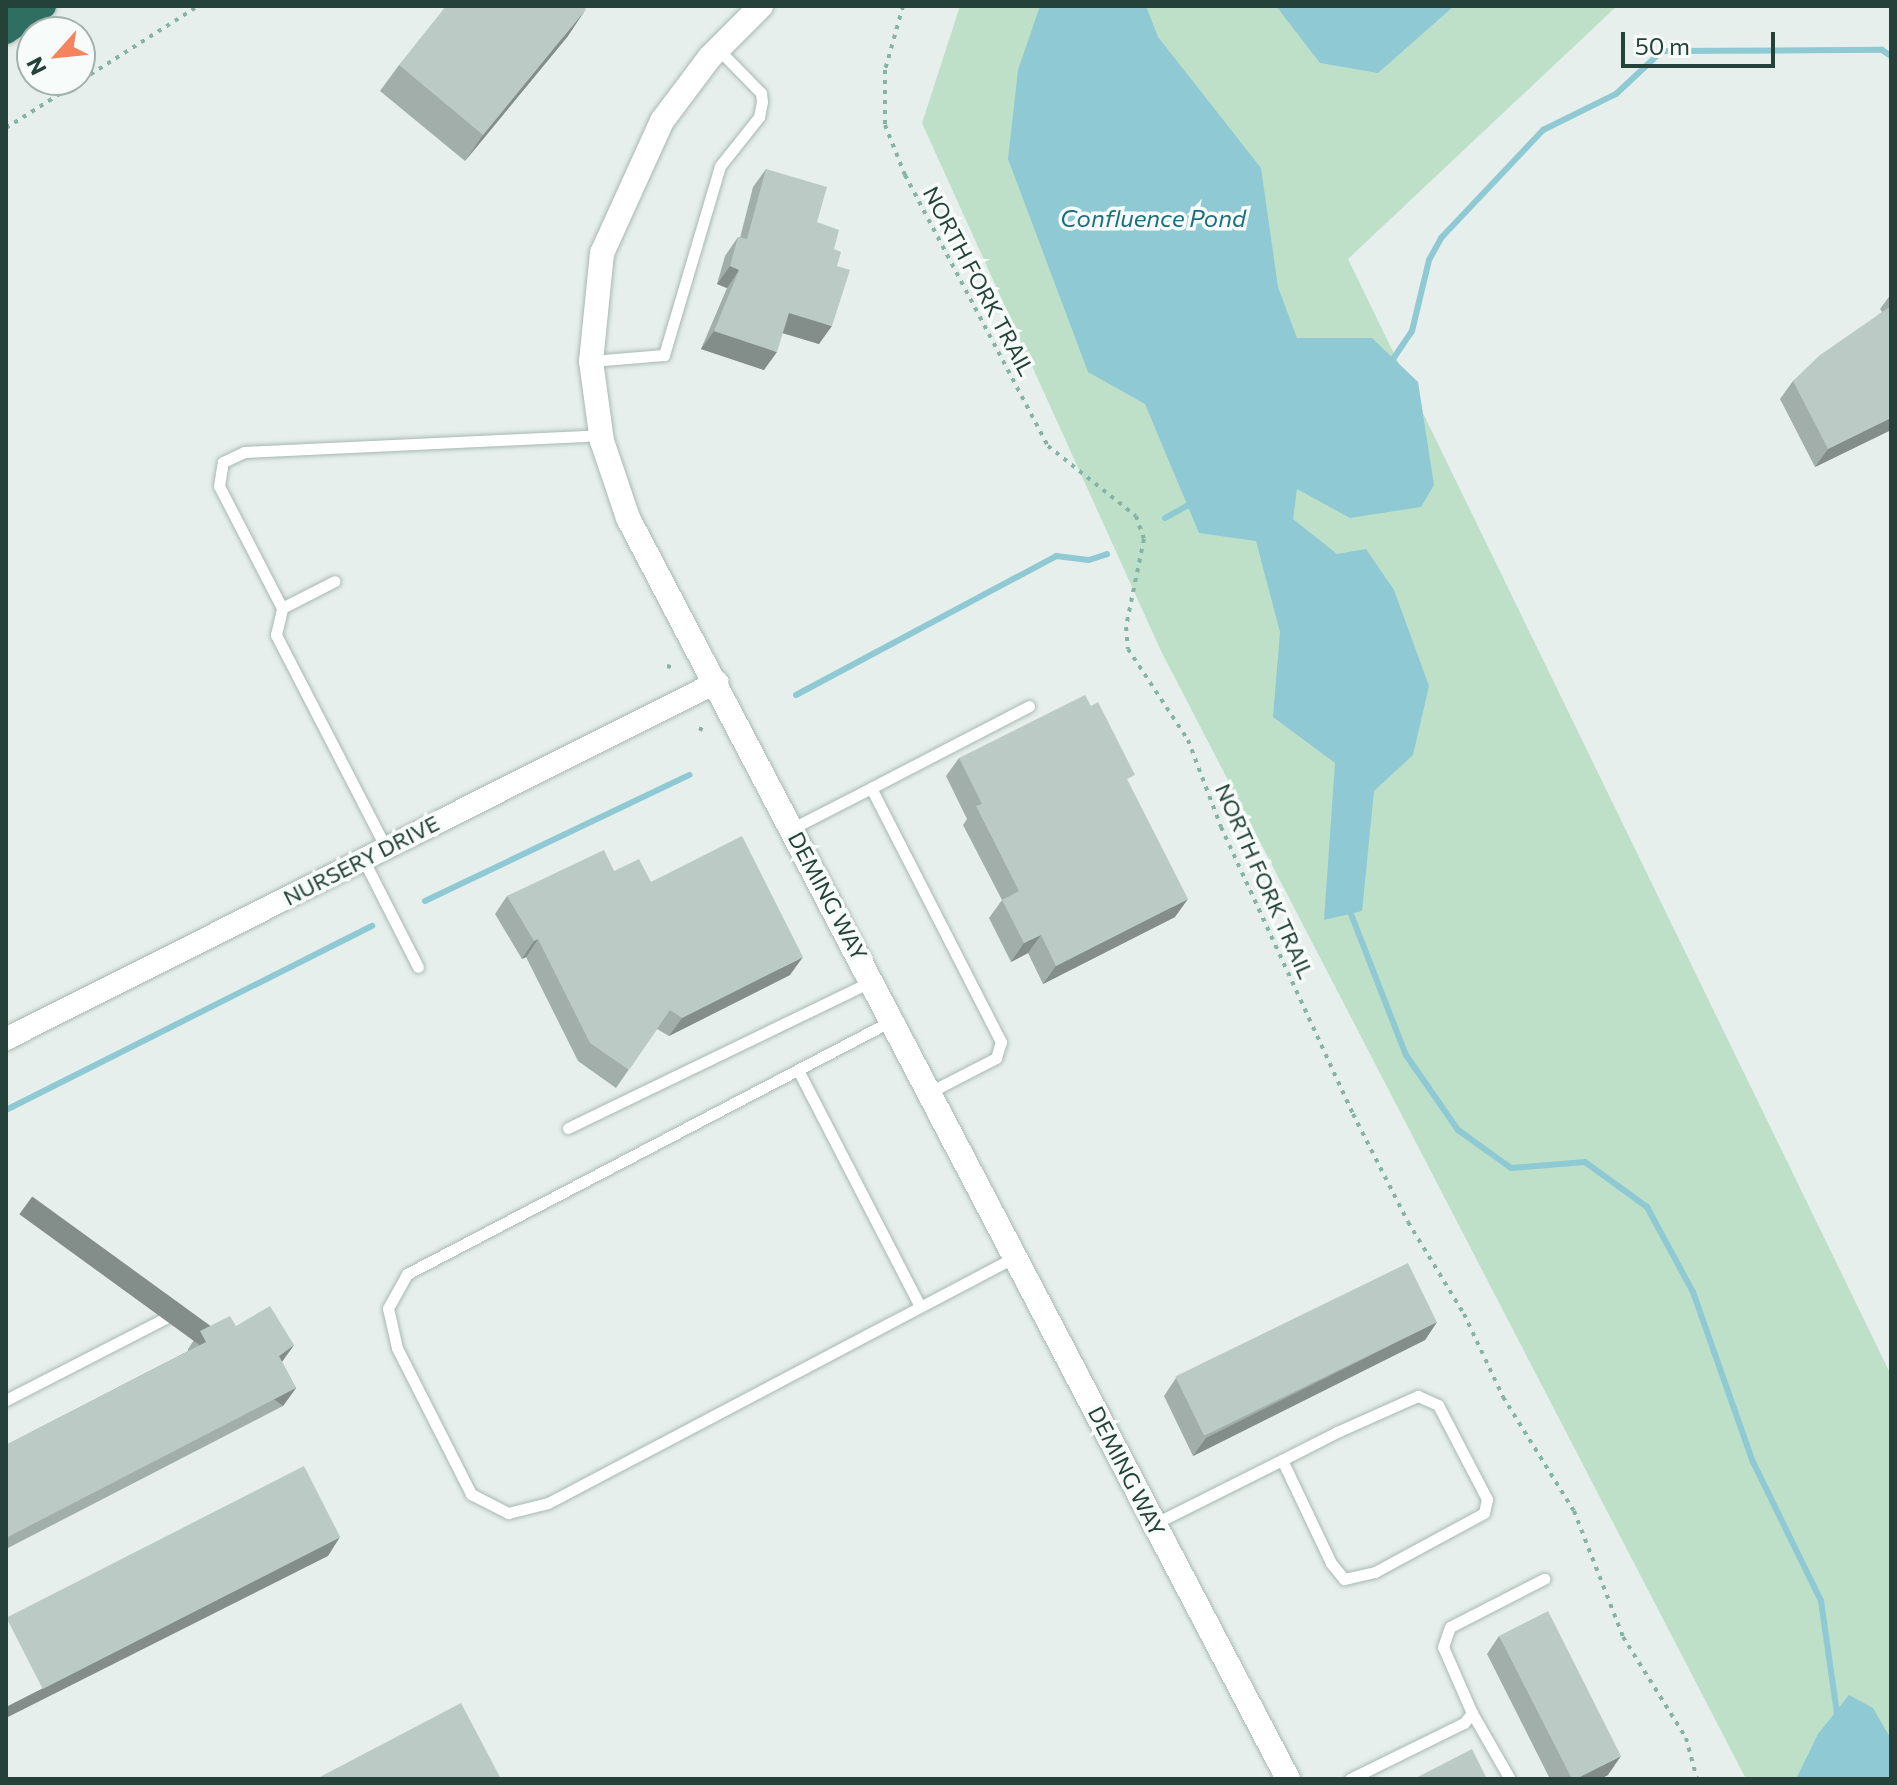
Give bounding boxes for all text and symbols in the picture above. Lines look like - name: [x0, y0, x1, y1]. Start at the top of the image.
- north arrow: [16, 16, 96, 96]
- scale bar: [1625, 16, 1779, 66]
- text: 50 m: [1635, 31, 1690, 60]
- text: N: [20, 53, 52, 80]
- street label: NORTH FORK TRAIL: [918, 182, 1040, 380]
- water label: Confluence Pond: [1060, 204, 1246, 232]
- street label: NORTH FORK TRAIL: [1210, 779, 1320, 983]
- street label: NURSERY DRIVE: [279, 809, 443, 911]
- street label: DEMING WAY: [783, 827, 873, 965]
- street label: DEMING WAY: [1083, 1402, 1171, 1540]

